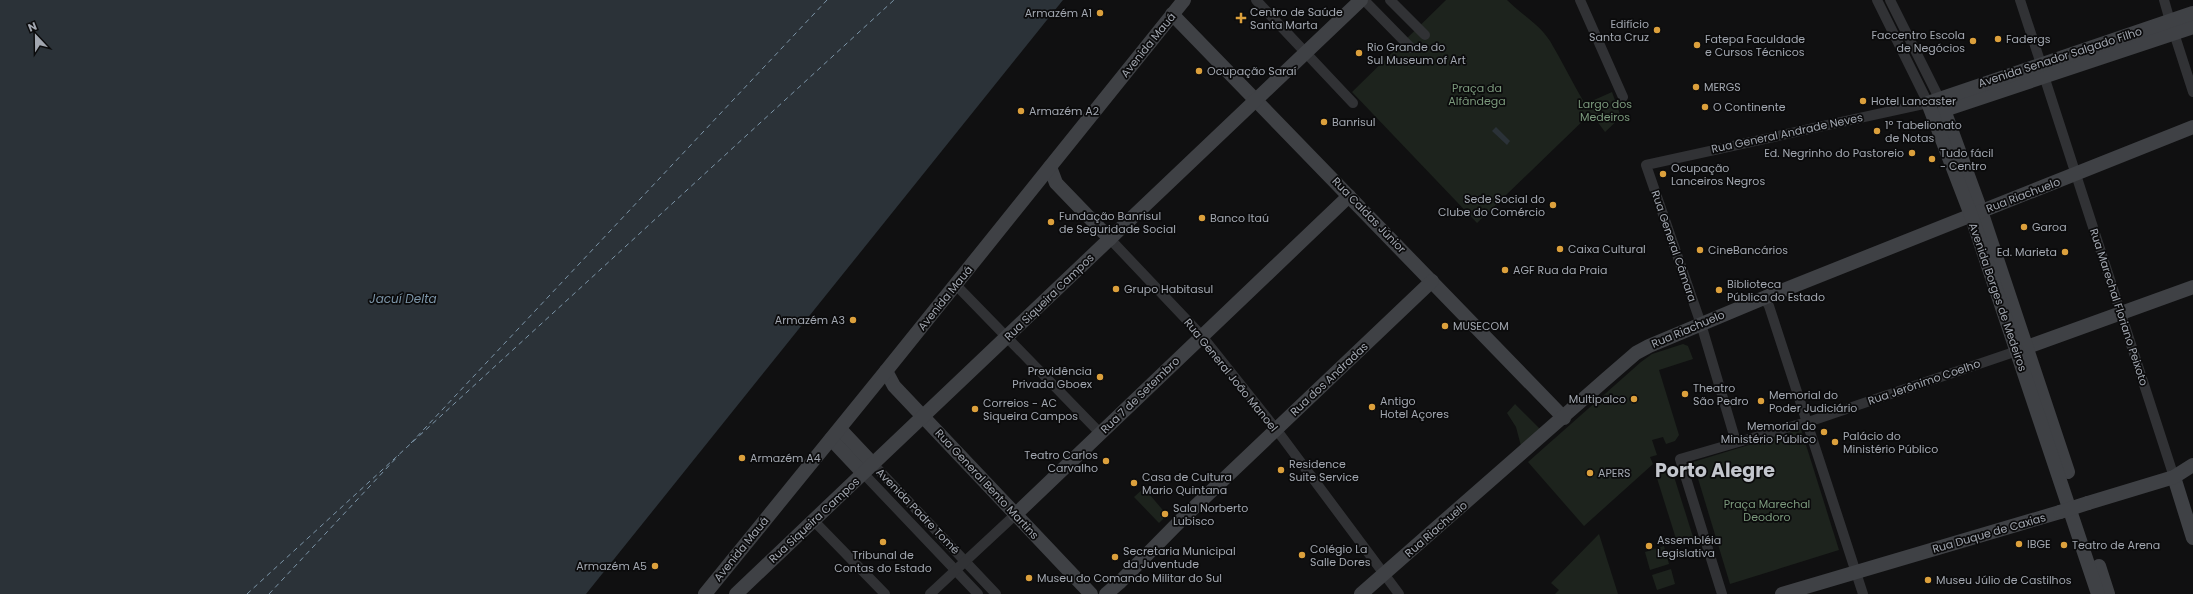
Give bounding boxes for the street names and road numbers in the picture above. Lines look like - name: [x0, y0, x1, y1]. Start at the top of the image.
- street label: Avenida Mauá: [1117, 9, 1179, 81]
- street label: Avenida Senador Salgado Filho: [1976, 23, 2144, 91]
- street label: Rua General Andrade Neves: [1710, 109, 1864, 157]
- street label: Rua Caldas Júnior: [1328, 173, 1410, 257]
- street label: Rua Riachuelo: [1984, 174, 2062, 216]
- street label: Rua General Câmara: [1647, 188, 1701, 304]
- street label: Avenida Borges de Medeiros: [1965, 221, 2031, 374]
- street label: Rua Marechal Floriano Peixoto: [2086, 226, 2152, 388]
- street label: Rua Siqueira Campos: [1001, 250, 1098, 344]
- street label: Avenida Mauá: [914, 262, 976, 334]
- street label: Rua Riachuelo: [1649, 306, 1727, 352]
- street label: Rua General João Manoel: [1180, 315, 1282, 435]
- street label: Rua dos Andradas: [1286, 338, 1372, 419]
- street label: Rua 7 de Setembro: [1097, 353, 1183, 437]
- street label: Rua Jerônimo Coelho: [1866, 355, 1982, 409]
- street label: Rua General Bento Martins: [931, 425, 1043, 543]
- street label: Avenida Padre Tomé: [873, 464, 964, 558]
- street label: Rua Siqueira Campos: [765, 473, 863, 567]
- street label: Rua Riachuelo: [1401, 497, 1471, 561]
- street label: Rua Duque de Caxias: [1930, 509, 2048, 557]
- street label: Avenida Mauá: [710, 513, 772, 585]

